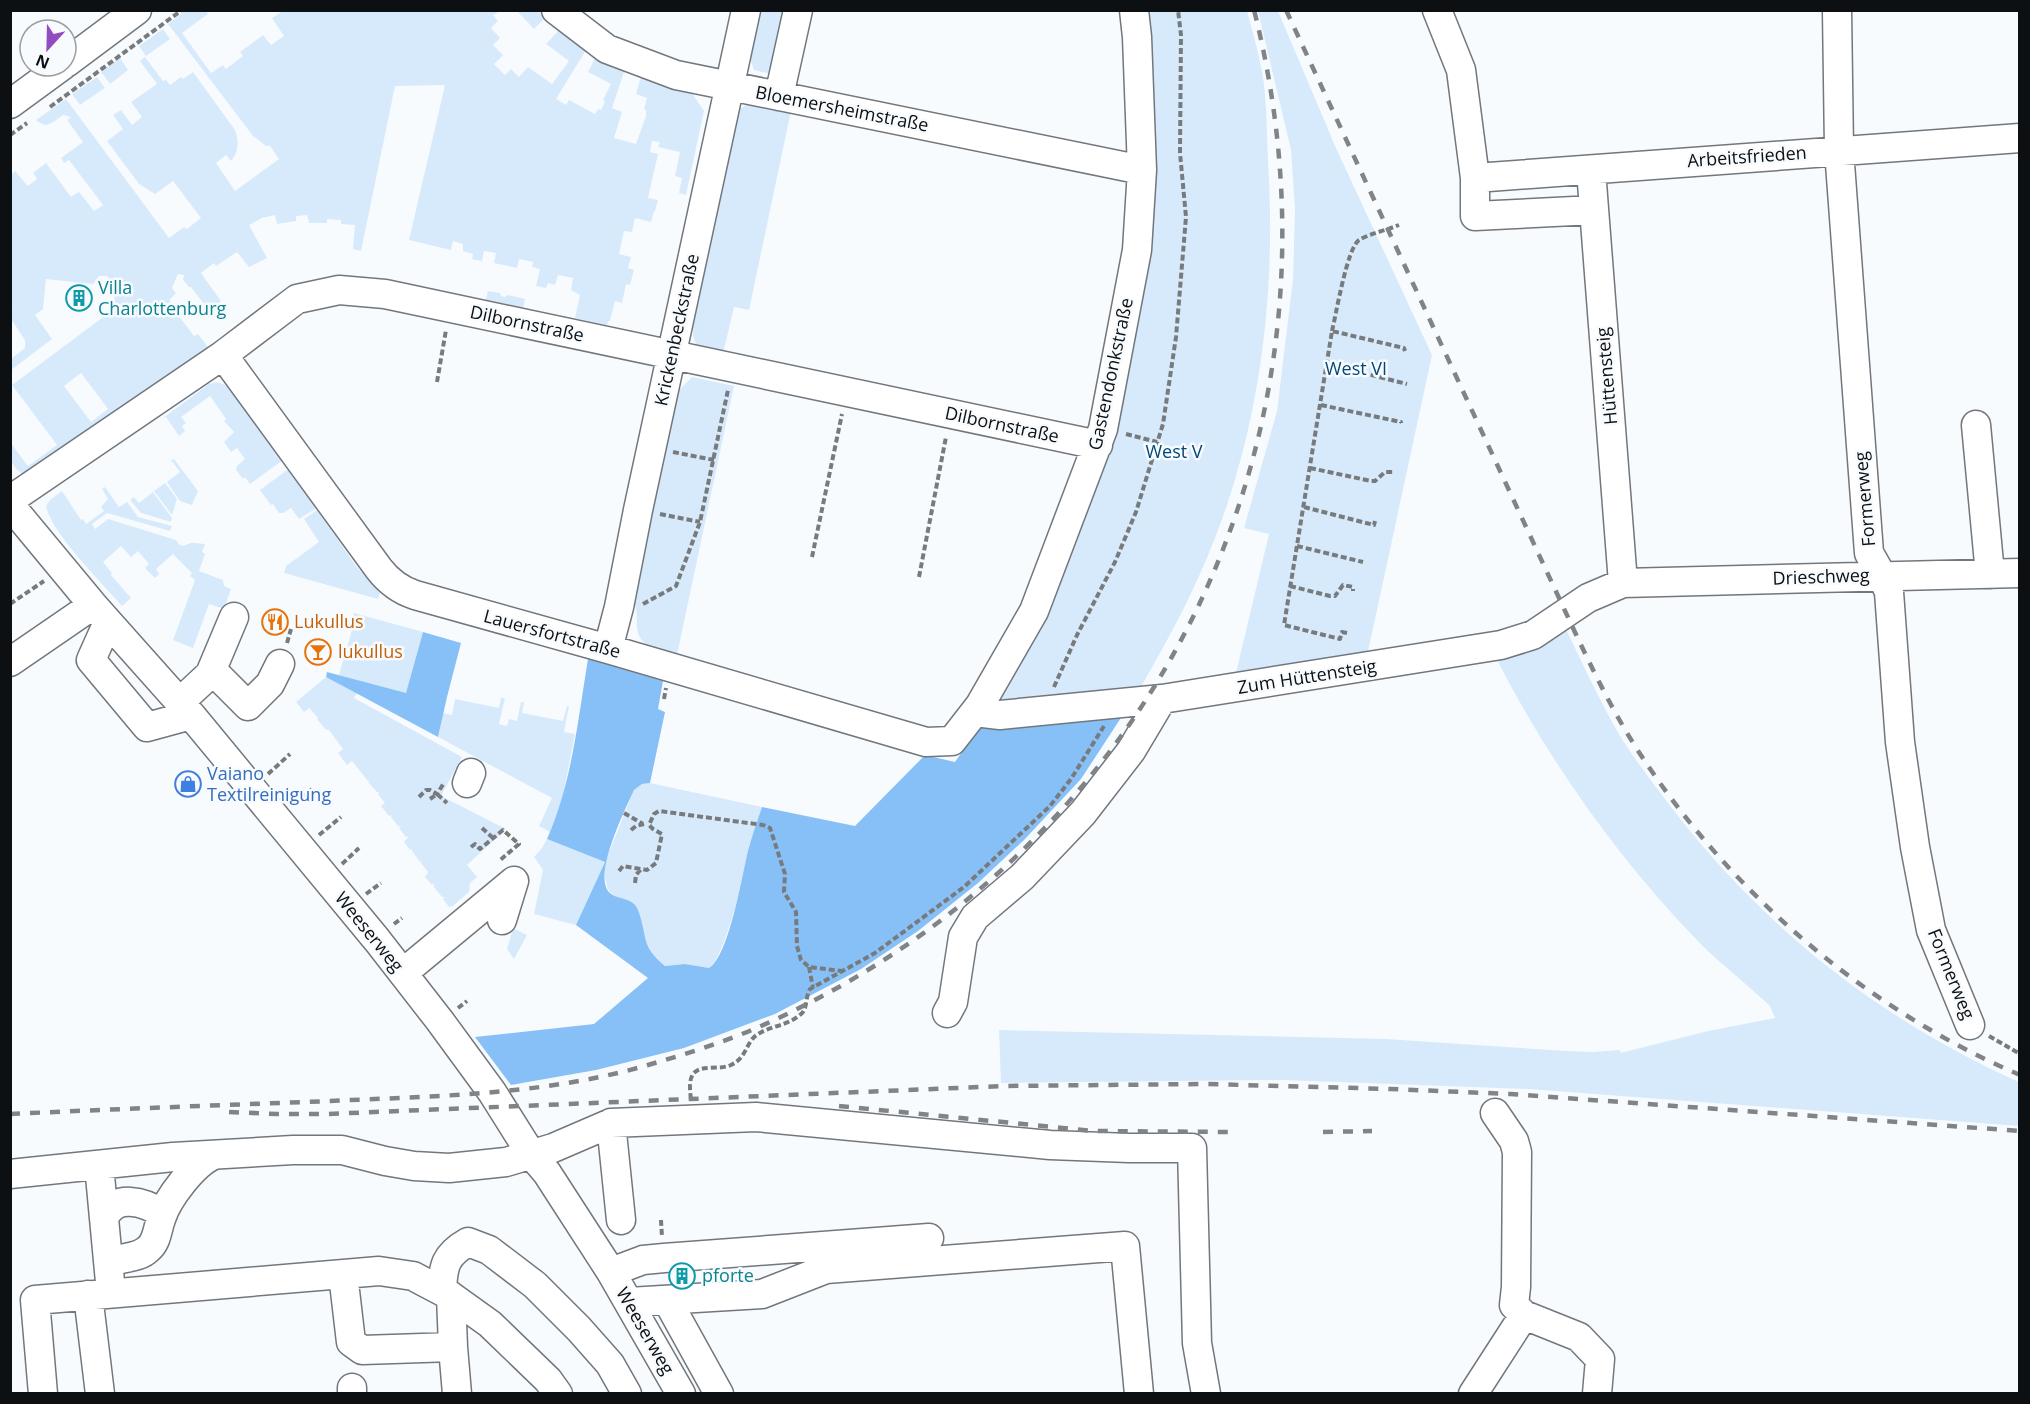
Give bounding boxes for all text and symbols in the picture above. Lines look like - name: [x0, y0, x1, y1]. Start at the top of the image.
- north arrow: [18, 18, 78, 78]
- text: N: [32, 49, 53, 75]
- street label: Bloemersheimstraße: [754, 79, 931, 137]
- street label: Arbeitsfrieden: [1686, 140, 1807, 172]
- street label: Krickenbeckstraße: [648, 251, 704, 408]
- place label: Villa Charlottenburg: [98, 275, 226, 320]
- building icon: Villa Charlottenburg: [64, 283, 94, 313]
- street label: Gastendonkstraße: [1082, 295, 1138, 452]
- street label: Dilbornstraße: [468, 299, 586, 347]
- street label: Hüttensteig: [1590, 326, 1622, 426]
- park label: West VI: [1325, 356, 1387, 380]
- street label: Dilbornstraße: [943, 400, 1061, 448]
- park label: West V: [1145, 439, 1203, 463]
- street label: Formerweg: [1848, 450, 1880, 548]
- street label: Drieschweg: [1772, 562, 1870, 590]
- street label: Lauersfortstraße: [481, 603, 623, 663]
- restaurant icon: Lukullus: [260, 607, 290, 637]
- place label: Lukullus: [294, 609, 364, 633]
- bar icon: lukullus: [303, 637, 333, 667]
- place label: lukullus: [338, 639, 403, 663]
- street label: Zum Hüttensteig: [1236, 653, 1378, 699]
- place label: Vaiano Textilreinigung: [207, 761, 331, 806]
- shop icon: Vaiano Textilreinigung: [173, 769, 203, 799]
- street label: Weeserweg: [330, 886, 410, 977]
- street label: Formerweg: [1923, 925, 1981, 1023]
- building icon: pforte: [667, 1261, 697, 1291]
- place label: pforte: [702, 1263, 754, 1287]
- street label: Weeserweg: [611, 1283, 681, 1379]

